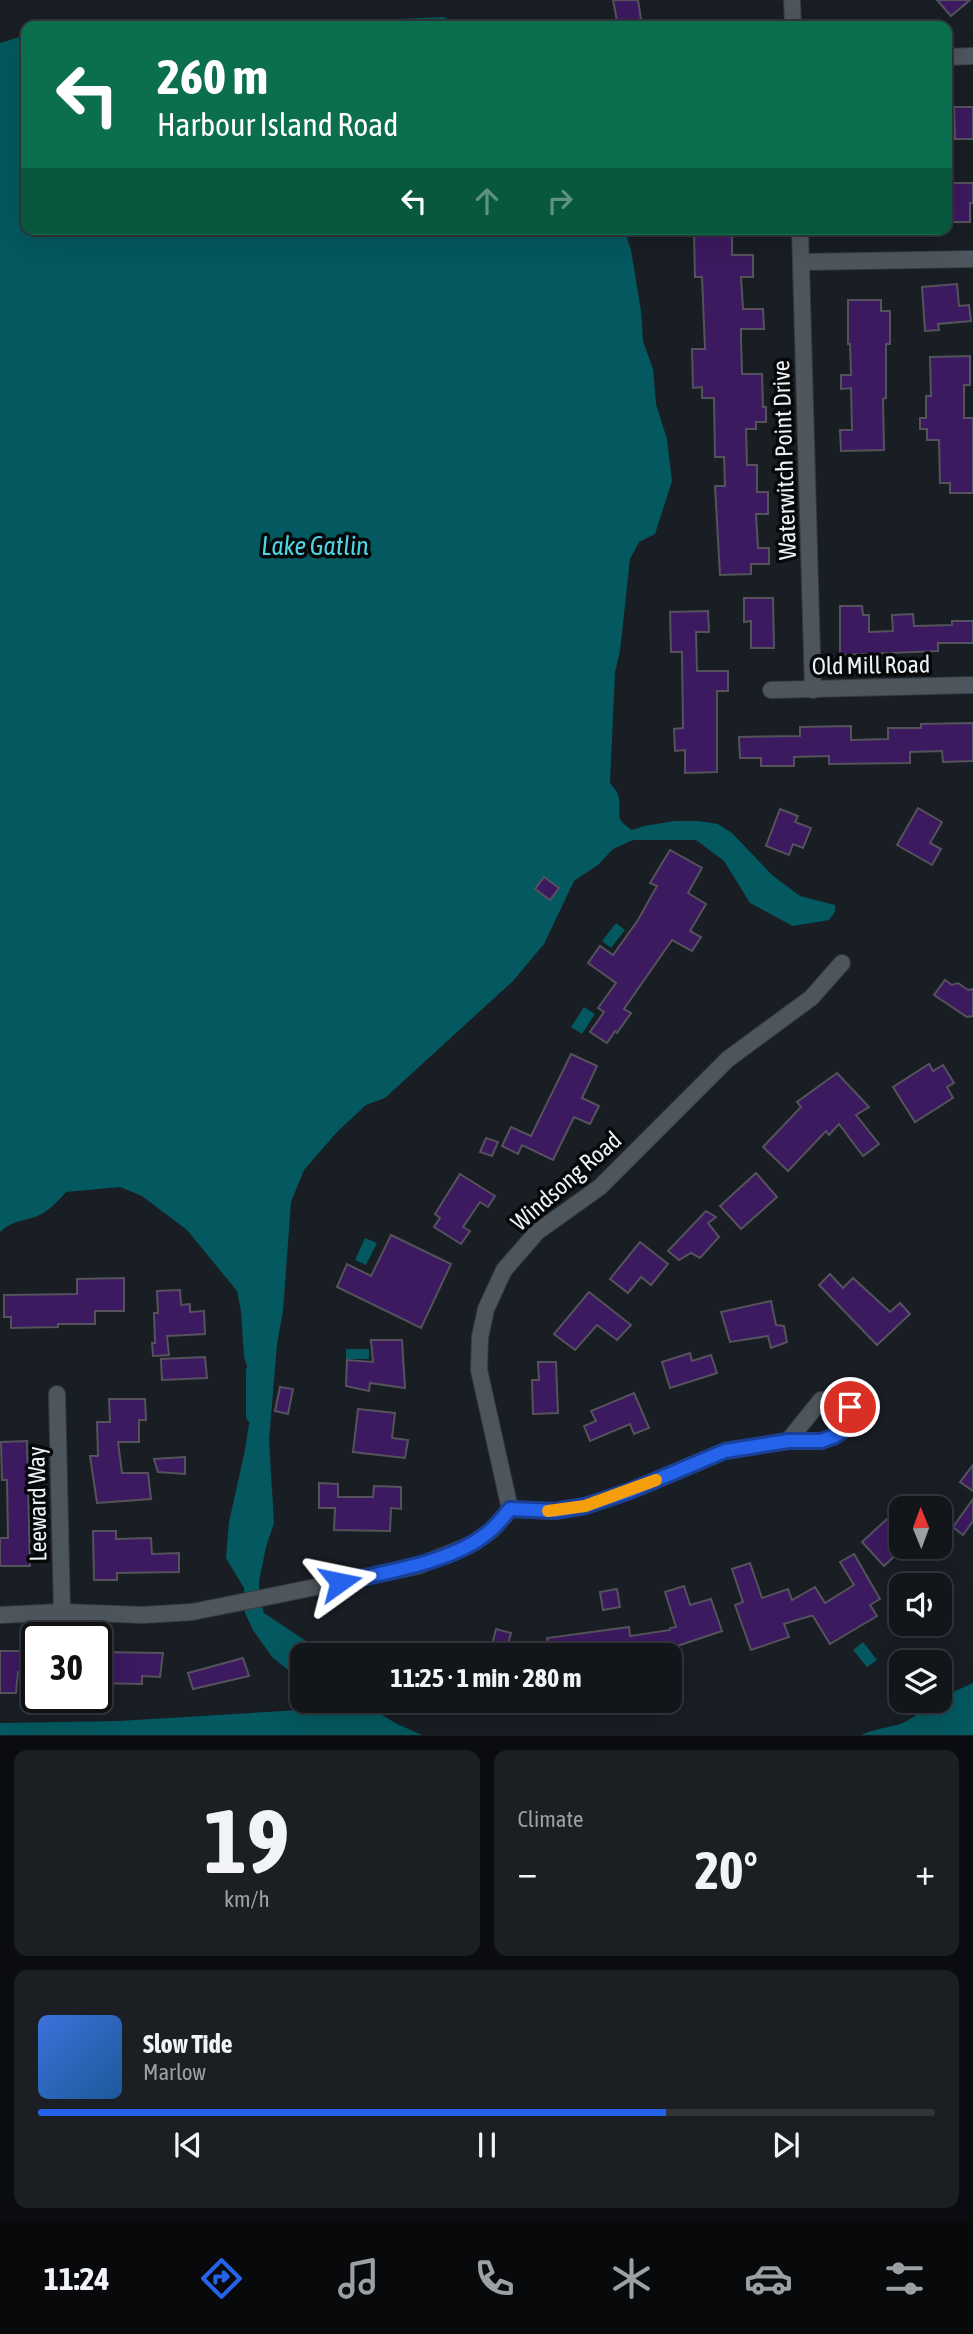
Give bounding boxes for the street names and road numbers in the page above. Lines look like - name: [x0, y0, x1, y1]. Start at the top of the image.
- street label: Waterwitch Point Drive: [767, 360, 801, 560]
- street label: Old Mill Road: [812, 650, 930, 680]
- street label: Windsong Road: [506, 1126, 626, 1236]
- street label: Leeward Way: [22, 1446, 52, 1562]

